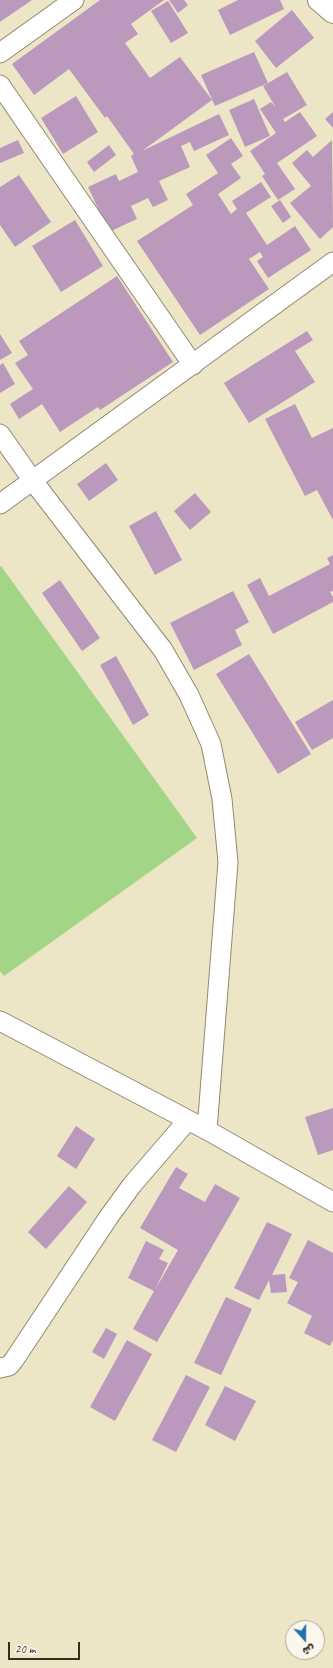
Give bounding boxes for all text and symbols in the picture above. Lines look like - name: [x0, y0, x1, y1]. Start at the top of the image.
- north arrow: [285, 1620, 325, 1660]
- scale bar: [10, 1634, 82, 1660]
- text: 20 m: [15, 1641, 35, 1657]
- text: ش: [301, 1642, 317, 1659]

